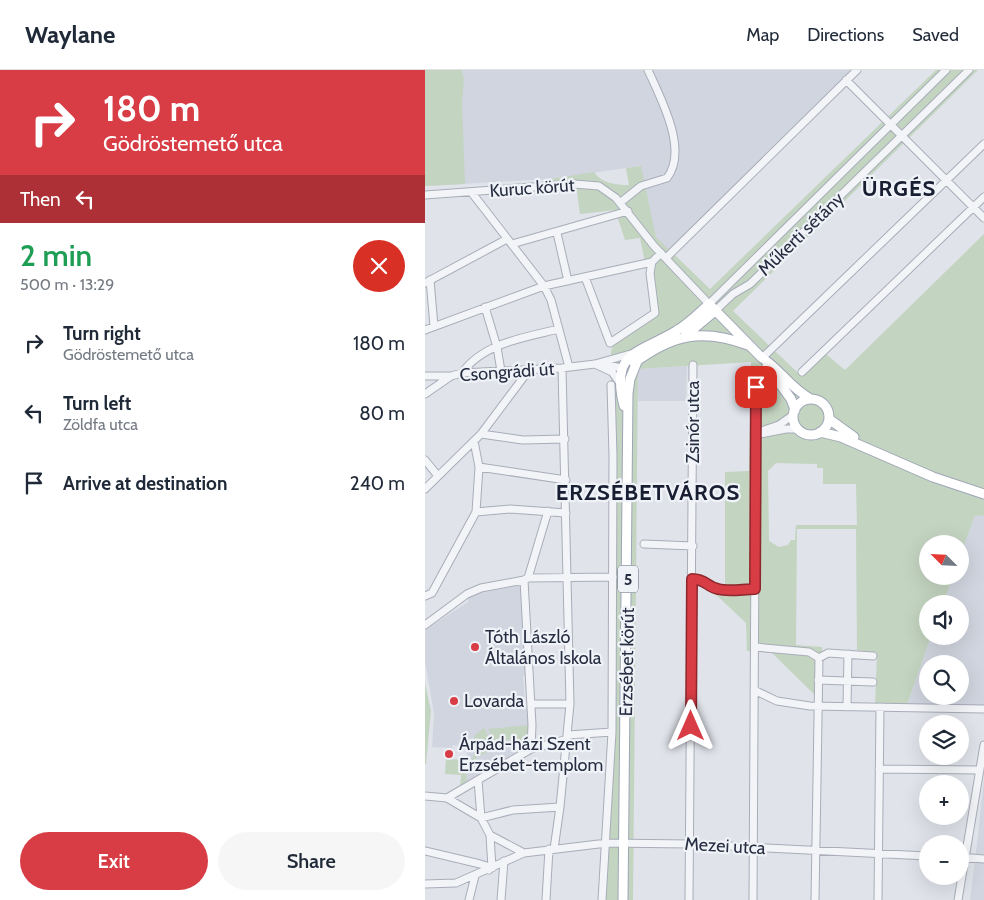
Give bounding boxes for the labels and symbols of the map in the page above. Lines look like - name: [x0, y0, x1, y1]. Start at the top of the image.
- street label: Kuruc körút: [489, 174, 575, 202]
- district label: ÜRGÉS: [862, 175, 936, 202]
- street label: Műkerti sétány: [753, 188, 849, 280]
- street label: Csongrádi út: [459, 358, 555, 386]
- pin: [735, 366, 777, 408]
- street label: Zsinór utca: [682, 380, 704, 463]
- district label: ERZSÉBETVÁROS: [556, 479, 740, 506]
- north arrow: [919, 535, 969, 585]
- road number: 5: [618, 566, 638, 592]
- street label: Erzsébet körút: [615, 607, 639, 717]
- place label: Tóth László Általános Iskola: [485, 626, 602, 669]
- marker: Tóth László Általános Iskola: [469, 641, 481, 653]
- place label: Lovarda: [464, 690, 524, 712]
- marker: Lovarda: [448, 695, 460, 707]
- position arrow: [664, 699, 716, 751]
- place label: Árpád-házi Szent Erzsébet-templom: [459, 733, 603, 776]
- marker: Árpád-házi Szent Erzsébet-templom: [443, 748, 455, 760]
- street label: Mezei utca: [684, 833, 766, 859]

